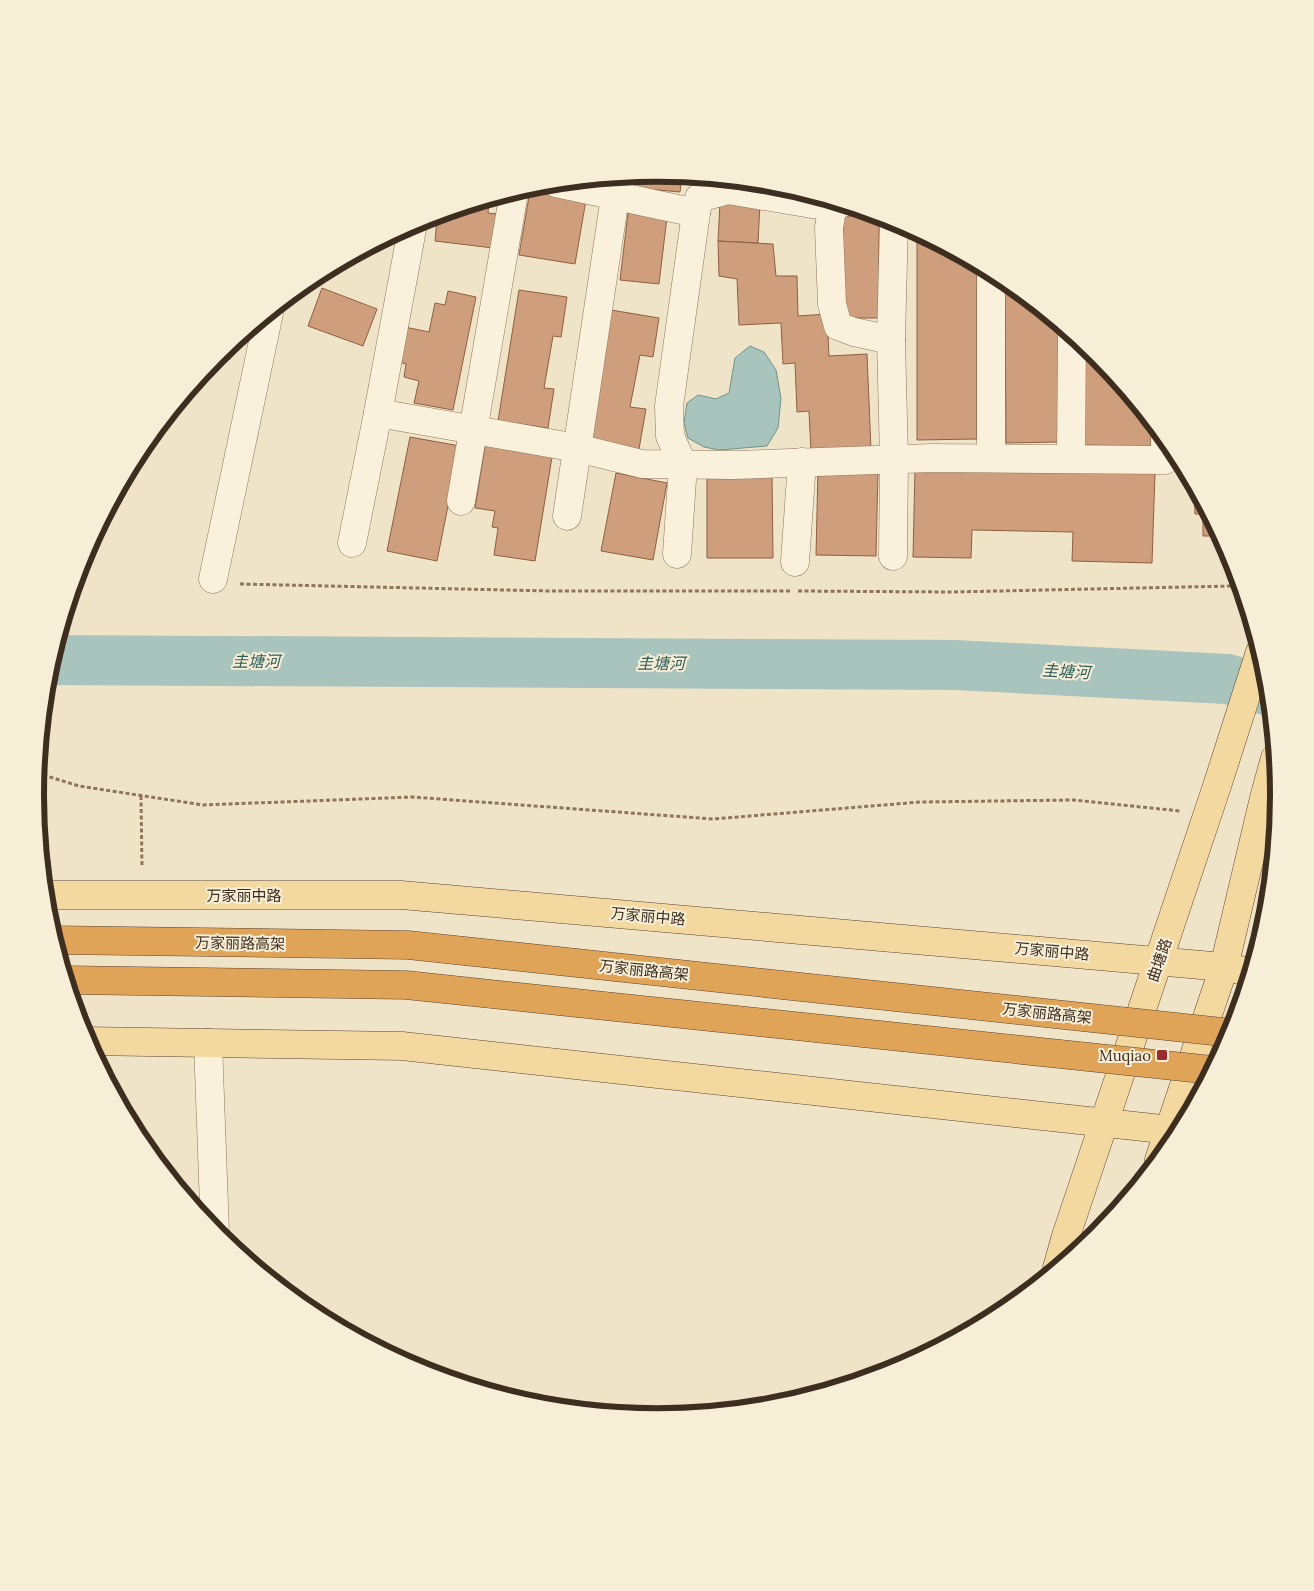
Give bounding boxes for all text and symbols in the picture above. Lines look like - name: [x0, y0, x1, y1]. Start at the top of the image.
- water label: 圭塘河: [232, 651, 283, 671]
- water label: 圭塘河: [637, 653, 688, 673]
- water label: 圭塘河: [1042, 660, 1093, 682]
- street label: 万家丽中路: [206, 886, 282, 905]
- street label: 万家丽中路: [610, 903, 686, 929]
- street label: 万家丽路高架: [195, 933, 285, 953]
- street label: 曲塘路: [1143, 936, 1175, 984]
- street label: 万家丽中路: [1014, 938, 1090, 964]
- street label: 万家丽路高架: [598, 956, 690, 984]
- street label: 万家丽路高架: [1001, 999, 1093, 1027]
- place label: Muqiao: [1099, 1046, 1151, 1065]
- marker: Muqiao: [1155, 1048, 1169, 1062]

